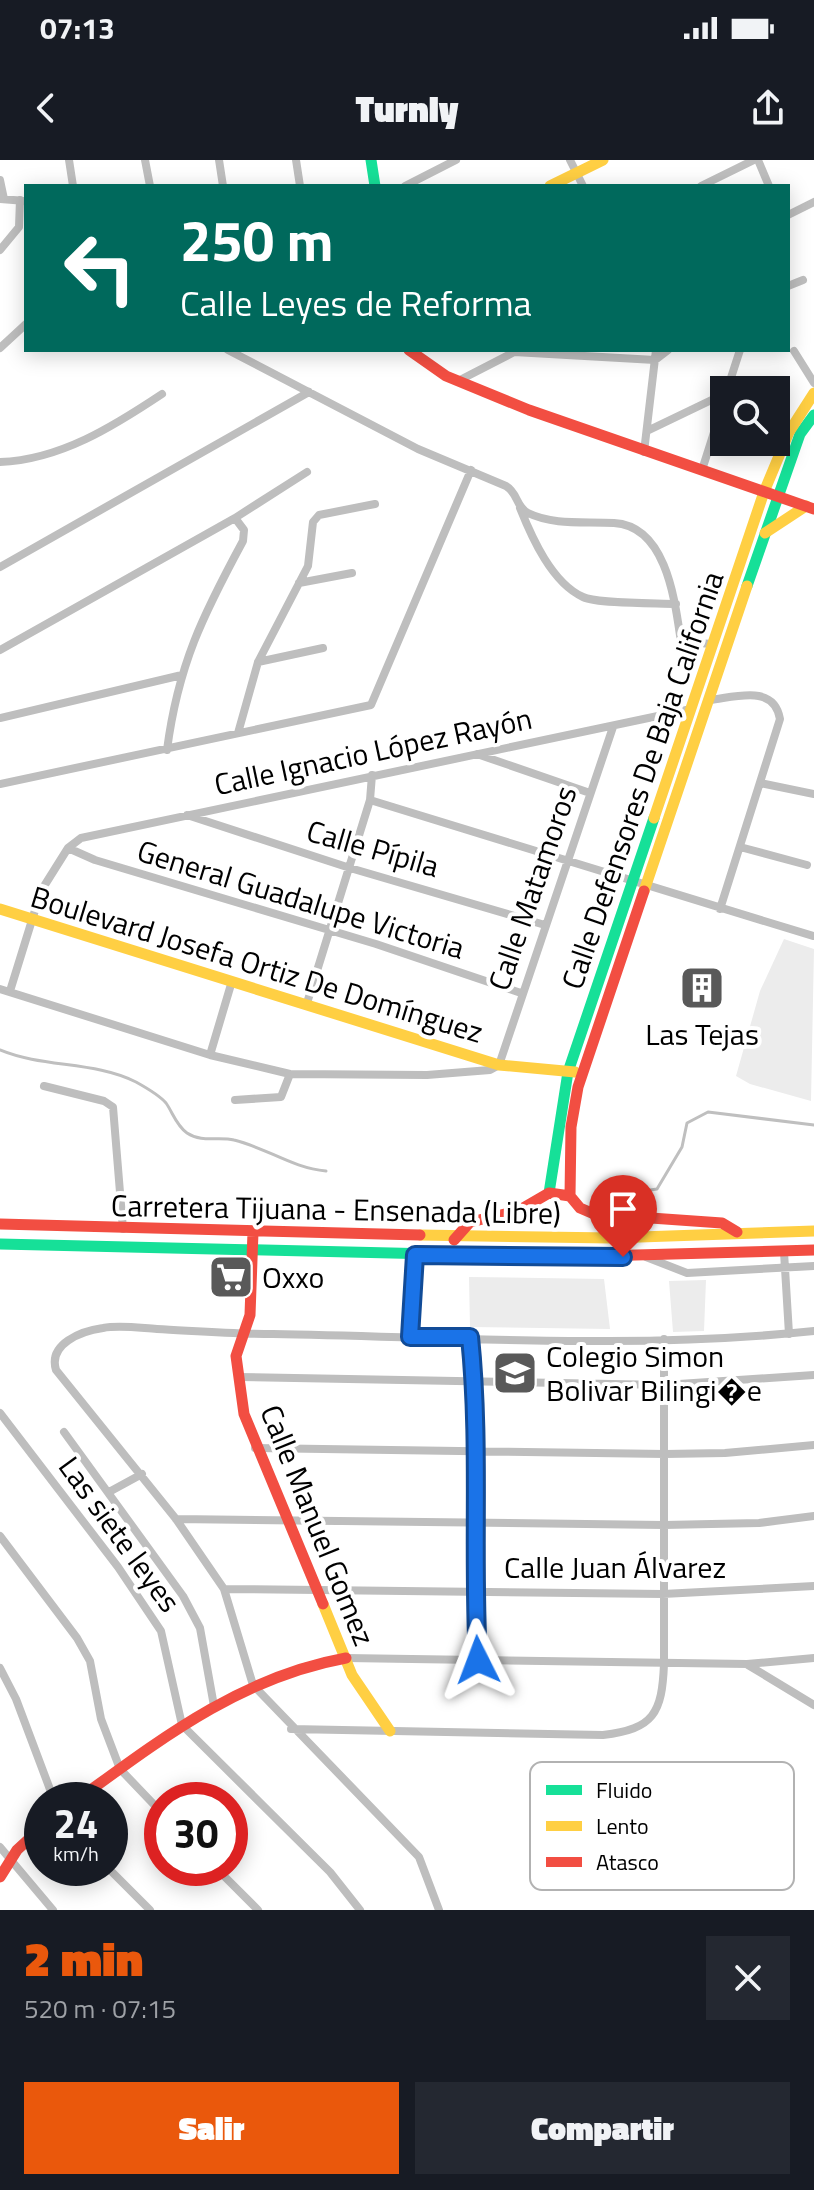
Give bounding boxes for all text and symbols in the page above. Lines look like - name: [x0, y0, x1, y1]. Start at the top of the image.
- text: 07:13: [40, 5, 115, 51]
- text: Turnly: [355, 81, 459, 136]
- icon: back: [24, 86, 68, 130]
- icon: share: [746, 86, 790, 130]
- text: 250 m: [180, 198, 333, 283]
- icon: left: [48, 216, 152, 320]
- text: Calle Leyes de Reforma: [180, 275, 532, 330]
- map controls: [710, 376, 790, 456]
- button: search: [710, 376, 790, 456]
- street label: Calle Defensores De Baja California: [549, 565, 735, 995]
- street label: Calle Ignacio López Rayón: [210, 695, 536, 807]
- street label: Calle Matamoros: [475, 780, 589, 996]
- street label: Calle Pípila: [301, 807, 445, 889]
- street label: General Guadalupe Victoria: [132, 827, 470, 971]
- street label: Boulevard Josefa Ortiz De Domínguez: [25, 873, 489, 1055]
- building icon: Las Tejas: [678, 964, 726, 1012]
- place label: Las Tejas: [645, 1011, 759, 1057]
- pin: [589, 1175, 657, 1257]
- street label: Carretera Tijuana - Ensenada (Libre): [111, 1182, 561, 1236]
- icon: arrive: [601, 1187, 645, 1231]
- supermarket icon: Oxxo: [207, 1253, 255, 1301]
- place label: Oxxo: [262, 1254, 324, 1300]
- place label: Colegio Simon Bolivar Bilingi�e: [546, 1333, 762, 1413]
- school or university icon: Colegio Simon Bolivar Bilingi�e: [491, 1349, 539, 1397]
- street label: Calle Manuel Gomez: [249, 1398, 387, 1652]
- street label: Las siete leyes: [48, 1446, 192, 1622]
- street label: Calle Juan Álvarez: [504, 1544, 726, 1590]
- position arrow: [436, 1618, 520, 1702]
- legend: [530, 1762, 794, 1890]
- text: Fluido: [596, 1773, 652, 1807]
- speed limit sign: 30: [144, 1782, 248, 1886]
- text: 24: [54, 1793, 98, 1854]
- text: Lento: [596, 1809, 649, 1843]
- text: km/h: [53, 1838, 99, 1869]
- text: Atasco: [596, 1845, 659, 1879]
- text: 2 min: [24, 1922, 143, 1995]
- button: close: [706, 1936, 790, 2020]
- text: 520 m · 07:15: [24, 1989, 176, 2028]
- button: Salir: [24, 2082, 399, 2174]
- button: Compartir: [415, 2082, 790, 2174]

